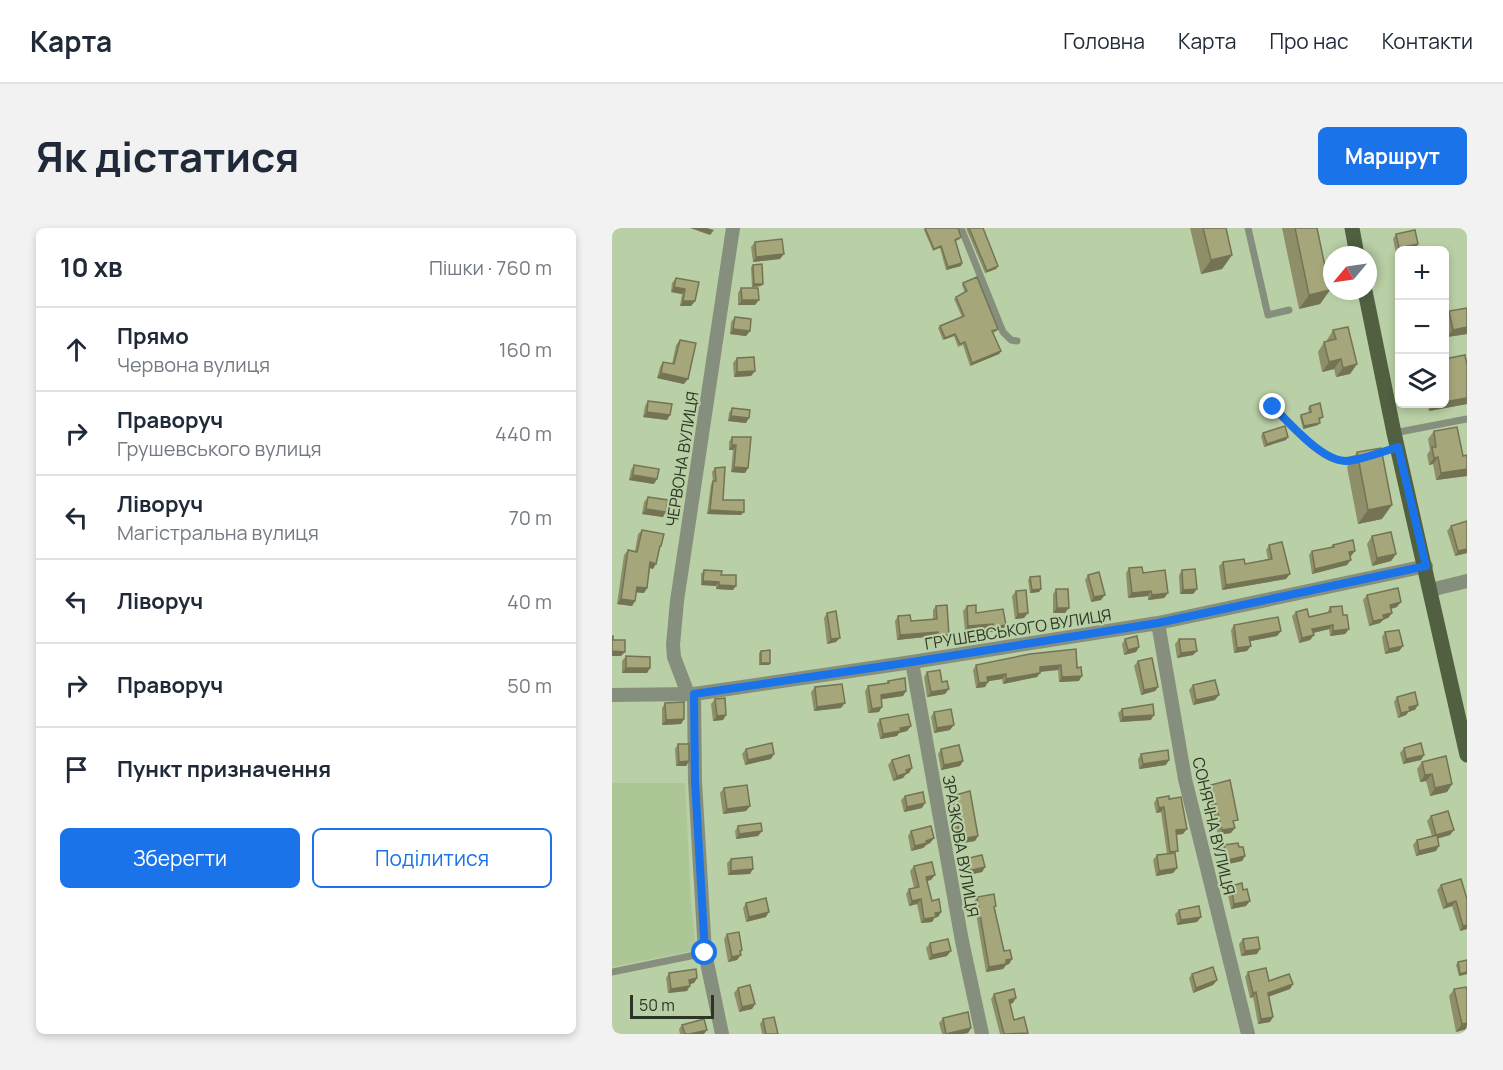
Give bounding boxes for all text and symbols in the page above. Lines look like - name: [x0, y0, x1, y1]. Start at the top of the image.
- text: Карта: [30, 22, 112, 60]
- text: Головна: [1063, 27, 1145, 55]
- text: Карта: [1178, 27, 1236, 55]
- text: Про нас: [1269, 27, 1349, 55]
- text: Контакти: [1382, 27, 1473, 55]
- text: Як дістатися: [36, 127, 299, 185]
- button: Маршрут: [1318, 127, 1467, 185]
- north arrow: [1323, 246, 1377, 300]
- map controls: [1395, 246, 1449, 408]
- button: +: [1395, 246, 1449, 300]
- text: 10 хв: [60, 249, 123, 285]
- text: Пішки · 760 m: [429, 254, 552, 281]
- button: −: [1395, 300, 1449, 354]
- text: Прямо: [117, 321, 189, 351]
- icon: ahead: [60, 333, 93, 366]
- text: 160 m: [499, 336, 552, 363]
- text: Червона вулиця: [117, 351, 270, 378]
- button: layers: [1395, 354, 1449, 408]
- street label: ЧЕРВОНА ВУЛИЦЯ: [660, 390, 704, 528]
- route end: [1259, 393, 1285, 419]
- text: Праворуч: [117, 405, 223, 435]
- icon: right: [60, 417, 93, 450]
- text: 440 m: [495, 420, 552, 447]
- text: Грушевського вулиця: [117, 435, 322, 462]
- text: Ліворуч: [117, 489, 203, 519]
- icon: left: [60, 501, 93, 534]
- text: 70 m: [509, 504, 552, 531]
- text: Магістральна вулиця: [117, 519, 319, 546]
- icon: left: [60, 585, 93, 618]
- text: Ліворуч: [117, 586, 203, 616]
- text: 40 m: [507, 588, 552, 615]
- street label: ГРУШЕВСЬКОГО ВУЛИЦЯ: [923, 603, 1113, 655]
- icon: right: [60, 669, 93, 702]
- text: Праворуч: [117, 670, 223, 700]
- text: 50 m: [507, 672, 552, 699]
- icon: arrive: [60, 753, 93, 786]
- text: Пункт призначення: [117, 754, 331, 784]
- street label: СОНЯЧНА ВУЛИЦЯ: [1187, 755, 1241, 897]
- street label: ЗРАЗКОВА ВУЛИЦЯ: [938, 773, 984, 919]
- button: Зберегти: [60, 828, 300, 888]
- button: Поділитися: [312, 828, 552, 888]
- route start: [691, 939, 717, 965]
- scale bar: [630, 992, 714, 1020]
- text: 50 m: [639, 994, 675, 1016]

